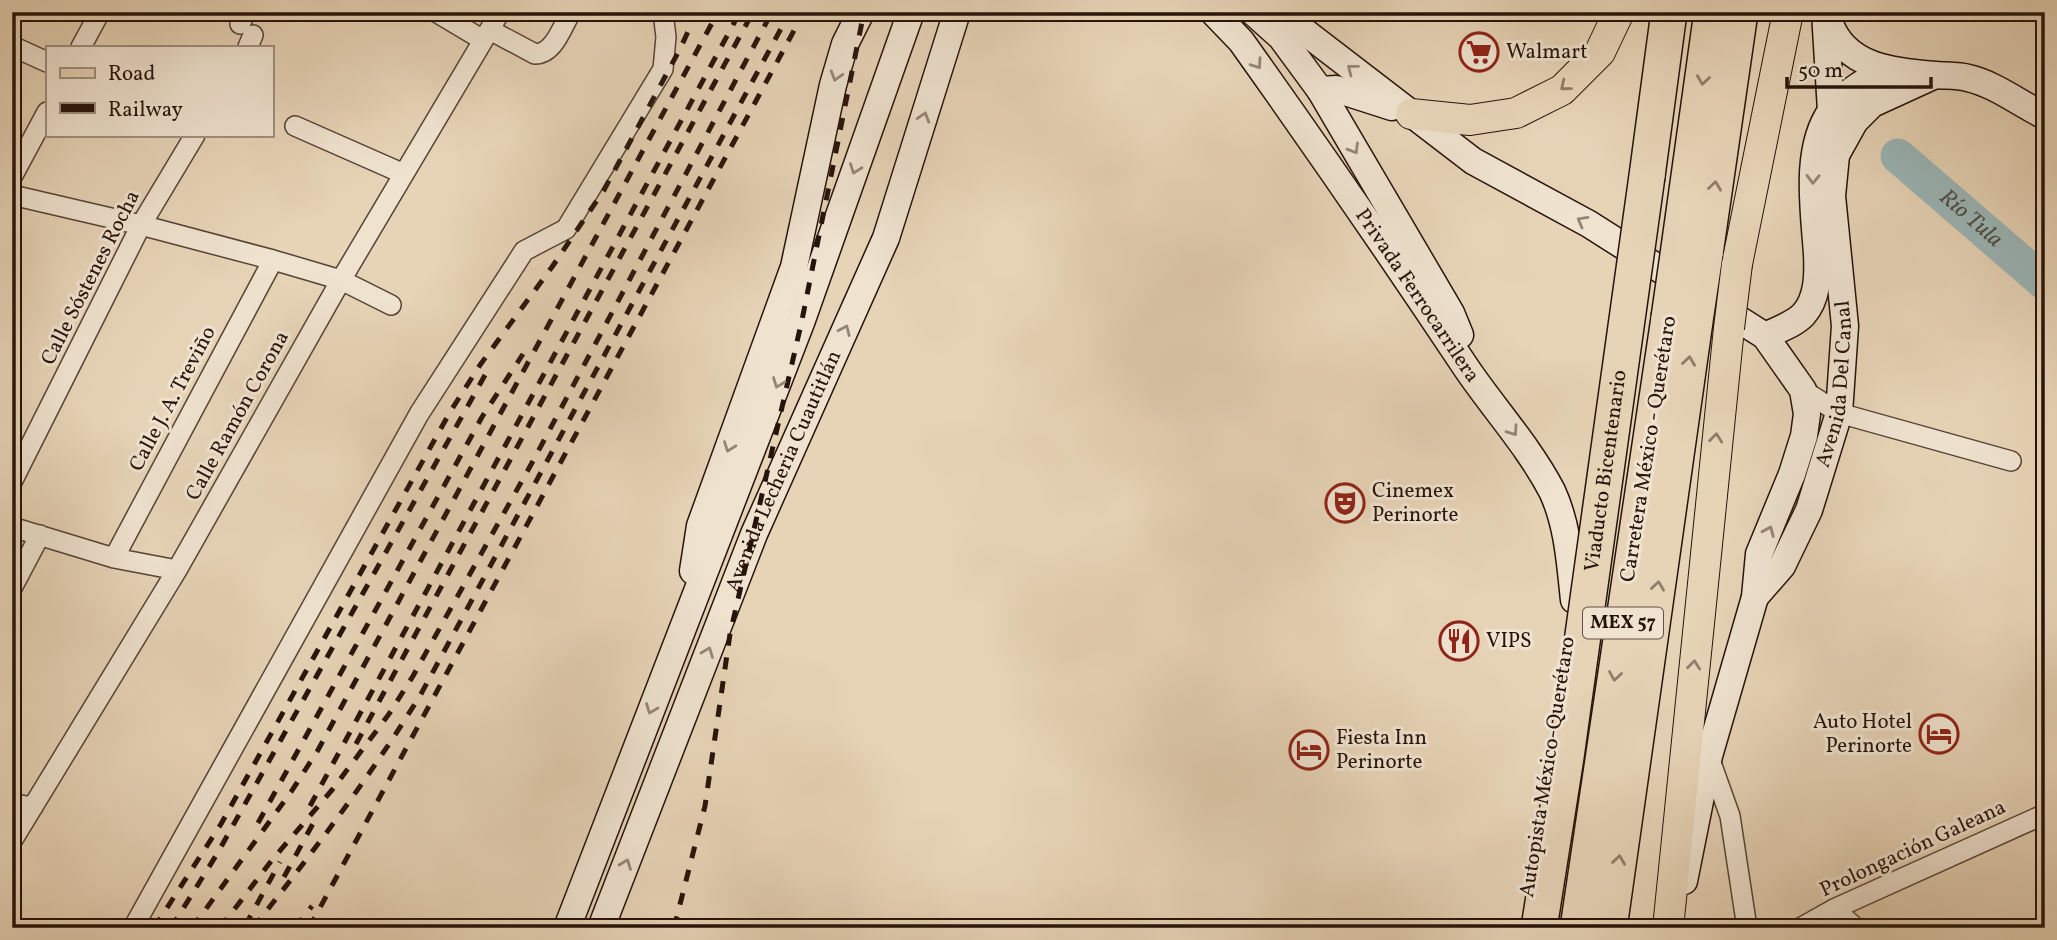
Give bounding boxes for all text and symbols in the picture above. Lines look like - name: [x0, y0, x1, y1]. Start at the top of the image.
- supermarket icon: Walmart: [1458, 31, 1500, 73]
- place label: Walmart: [1506, 38, 1588, 67]
- legend: [46, 46, 273, 136]
- scale bar: [1787, 46, 1931, 90]
- one-way arrow: [1249, 56, 1261, 69]
- text: 50 m: [1798, 57, 1843, 86]
- text: Road: [108, 60, 155, 89]
- one-way arrow: [1348, 64, 1360, 77]
- one-way arrow: [829, 69, 844, 81]
- one-way arrow: [1695, 74, 1710, 86]
- one-way arrow: [1560, 77, 1572, 90]
- text: Railway: [108, 96, 184, 125]
- one-way arrow: [915, 111, 930, 123]
- one-way arrow: [1346, 142, 1359, 155]
- one-way arrow: [849, 162, 863, 175]
- one-way arrow: [1805, 174, 1820, 185]
- one-way arrow: [1707, 180, 1722, 192]
- water label: Río Tula: [1932, 182, 2010, 255]
- street label: Calle Sóstenes Rocha: [34, 186, 148, 370]
- street label: Privada Ferrocarrilera: [1348, 203, 1487, 388]
- one-way arrow: [1577, 216, 1590, 229]
- street label: Avenida Del Canal: [1808, 299, 1860, 471]
- street label: Carretera México - Querétaro: [1614, 314, 1684, 584]
- street label: Calle J. A. Treviño: [122, 321, 224, 477]
- one-way arrow: [837, 325, 851, 337]
- street label: Calle Ramón Corona: [179, 326, 297, 506]
- street label: Avenida Lecheria Cuautitlán: [718, 346, 849, 596]
- one-way arrow: [1681, 355, 1696, 367]
- street label: Viaducto Bicentenario: [1577, 368, 1634, 574]
- one-way arrow: [772, 376, 786, 388]
- one-way arrow: [1505, 423, 1517, 436]
- one-way arrow: [1709, 433, 1724, 444]
- one-way arrow: [723, 440, 737, 452]
- place label: Cinemex Perinorte: [1372, 477, 1459, 530]
- theatre icon: Cinemex Perinorte: [1324, 482, 1366, 524]
- one-way arrow: [1761, 525, 1775, 538]
- one-way arrow: [1650, 581, 1665, 592]
- road number: MEX 57: [1583, 608, 1663, 638]
- restaurant icon: VIPS: [1438, 620, 1480, 662]
- place label: VIPS: [1486, 627, 1532, 656]
- street label: Autopista México-Querétaro: [1513, 634, 1583, 900]
- one-way arrow: [699, 646, 713, 658]
- one-way arrow: [1686, 659, 1701, 670]
- one-way arrow: [1608, 670, 1623, 682]
- one-way arrow: [645, 702, 659, 714]
- place label: Auto Hotel Perinorte: [1813, 708, 1912, 761]
- hotel icon: Auto Hotel Perinorte: [1918, 713, 1960, 755]
- place label: Fiesta Inn Perinorte: [1336, 724, 1427, 777]
- hotel icon: Fiesta Inn Perinorte: [1288, 729, 1330, 771]
- street label: Prolongación Galeana: [1815, 793, 2011, 905]
- one-way arrow: [1611, 854, 1626, 866]
- one-way arrow: [617, 859, 631, 871]

